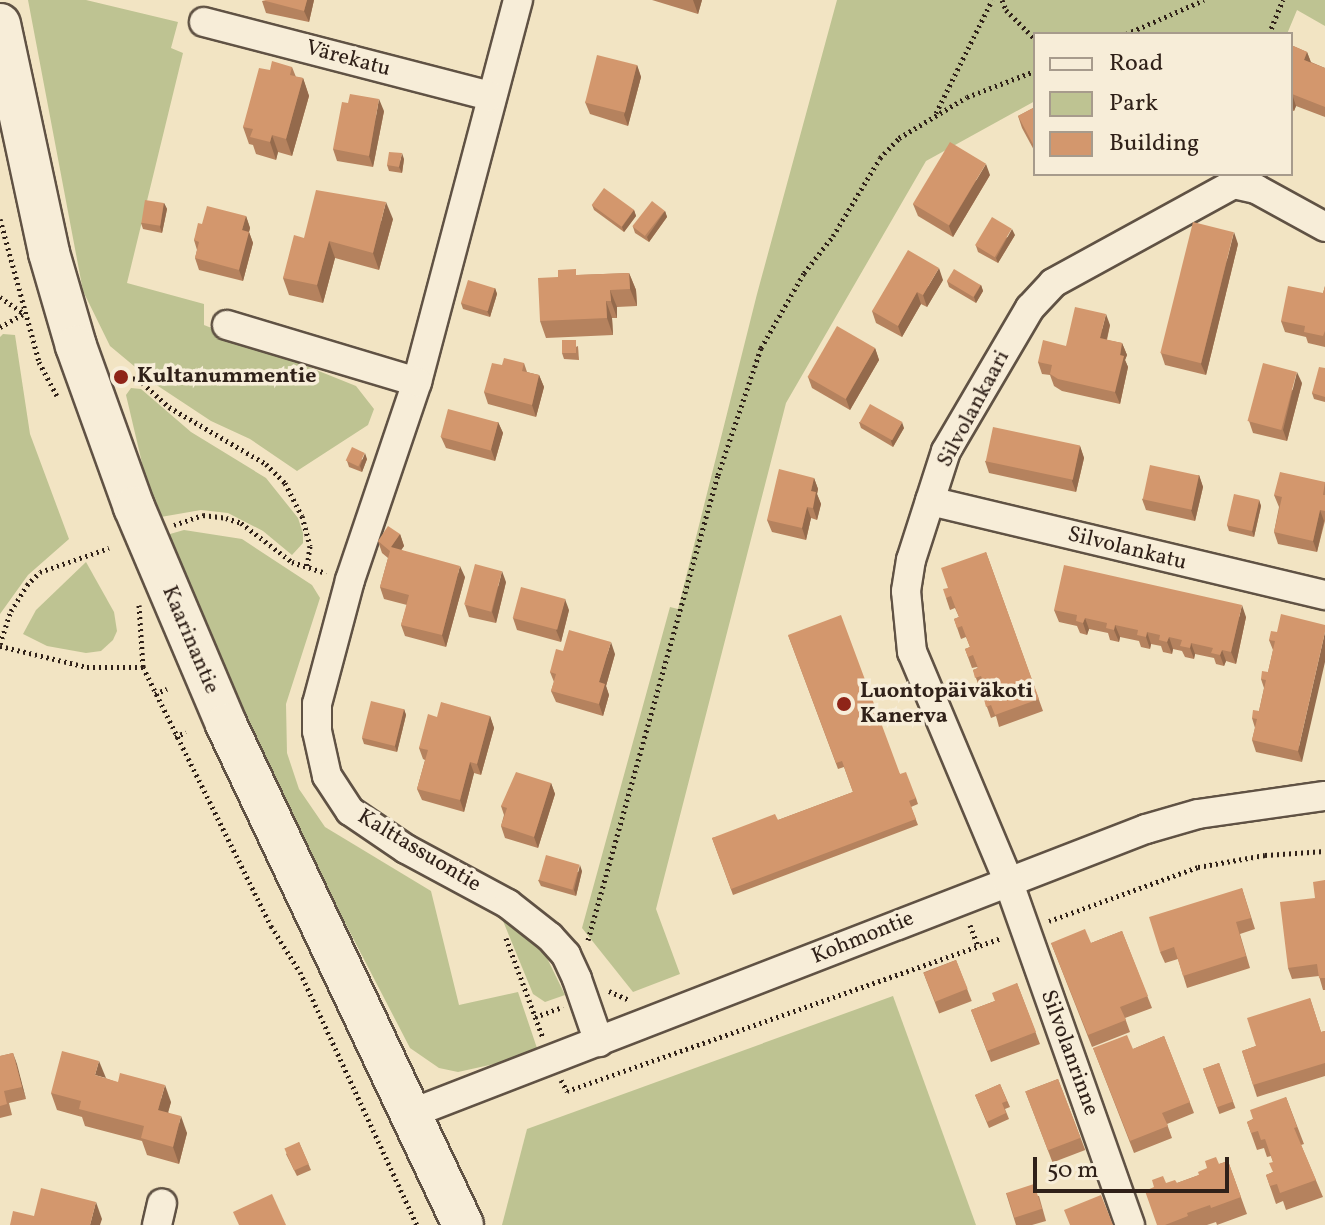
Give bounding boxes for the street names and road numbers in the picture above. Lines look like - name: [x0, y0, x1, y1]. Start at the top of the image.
- street label: Värekatu: [303, 35, 393, 83]
- street label: Silvolankaari: [932, 346, 1016, 472]
- street label: Silvolankatu: [1065, 521, 1189, 577]
- street label: Kaarinantie: [155, 582, 225, 698]
- street label: Kalttassuontie: [352, 804, 486, 898]
- street label: Kohmontie: [808, 906, 918, 970]
- street label: Silvolanrinne: [1034, 987, 1104, 1119]

